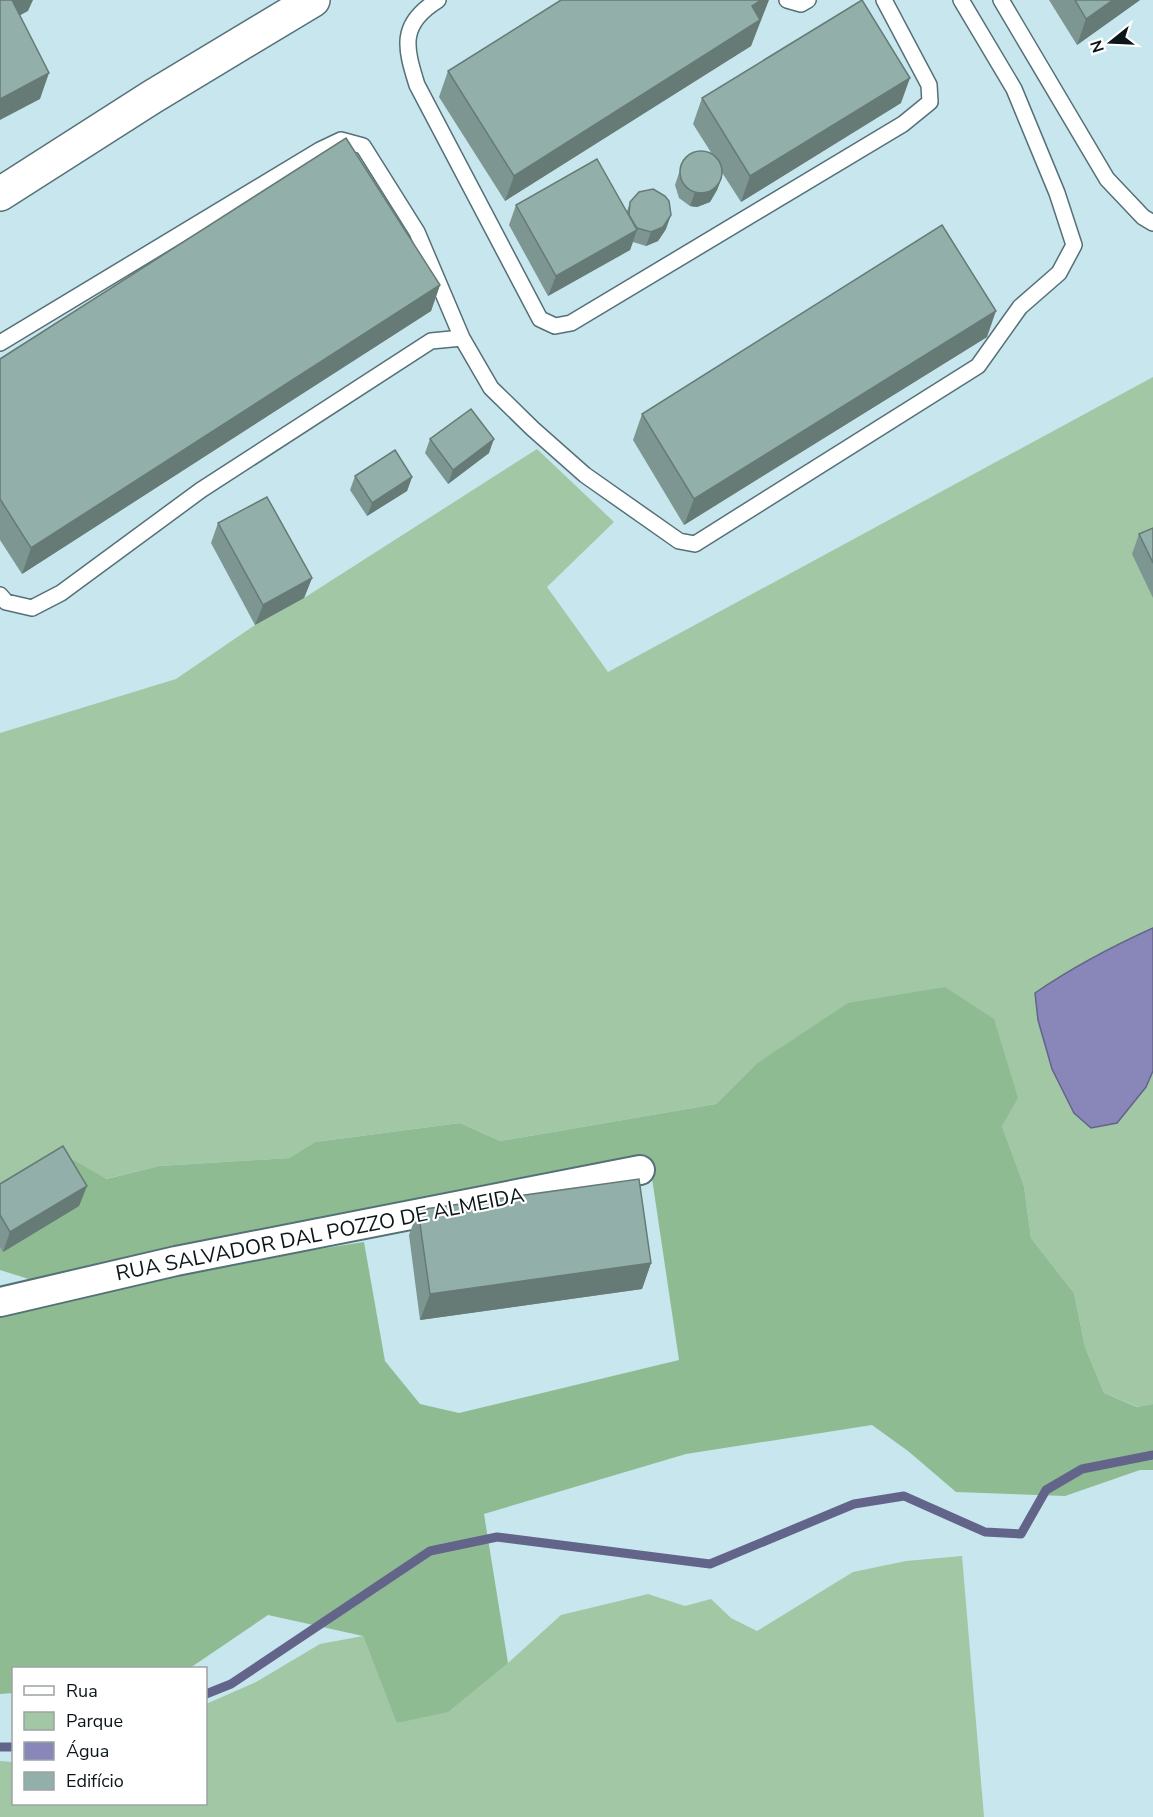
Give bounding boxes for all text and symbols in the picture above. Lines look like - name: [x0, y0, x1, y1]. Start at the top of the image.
- north arrow: [1081, 12, 1141, 72]
- text: N: [1085, 37, 1110, 55]
- street label: RUA SALVADOR DAL POZZO DE ALMEIDA: [113, 1181, 527, 1287]
- legend: [12, 1667, 207, 1805]
- text: Rua: [66, 1679, 98, 1703]
- text: Parque: [66, 1709, 123, 1733]
- text: Água: [66, 1739, 109, 1763]
- text: Edifício: [66, 1769, 124, 1793]

